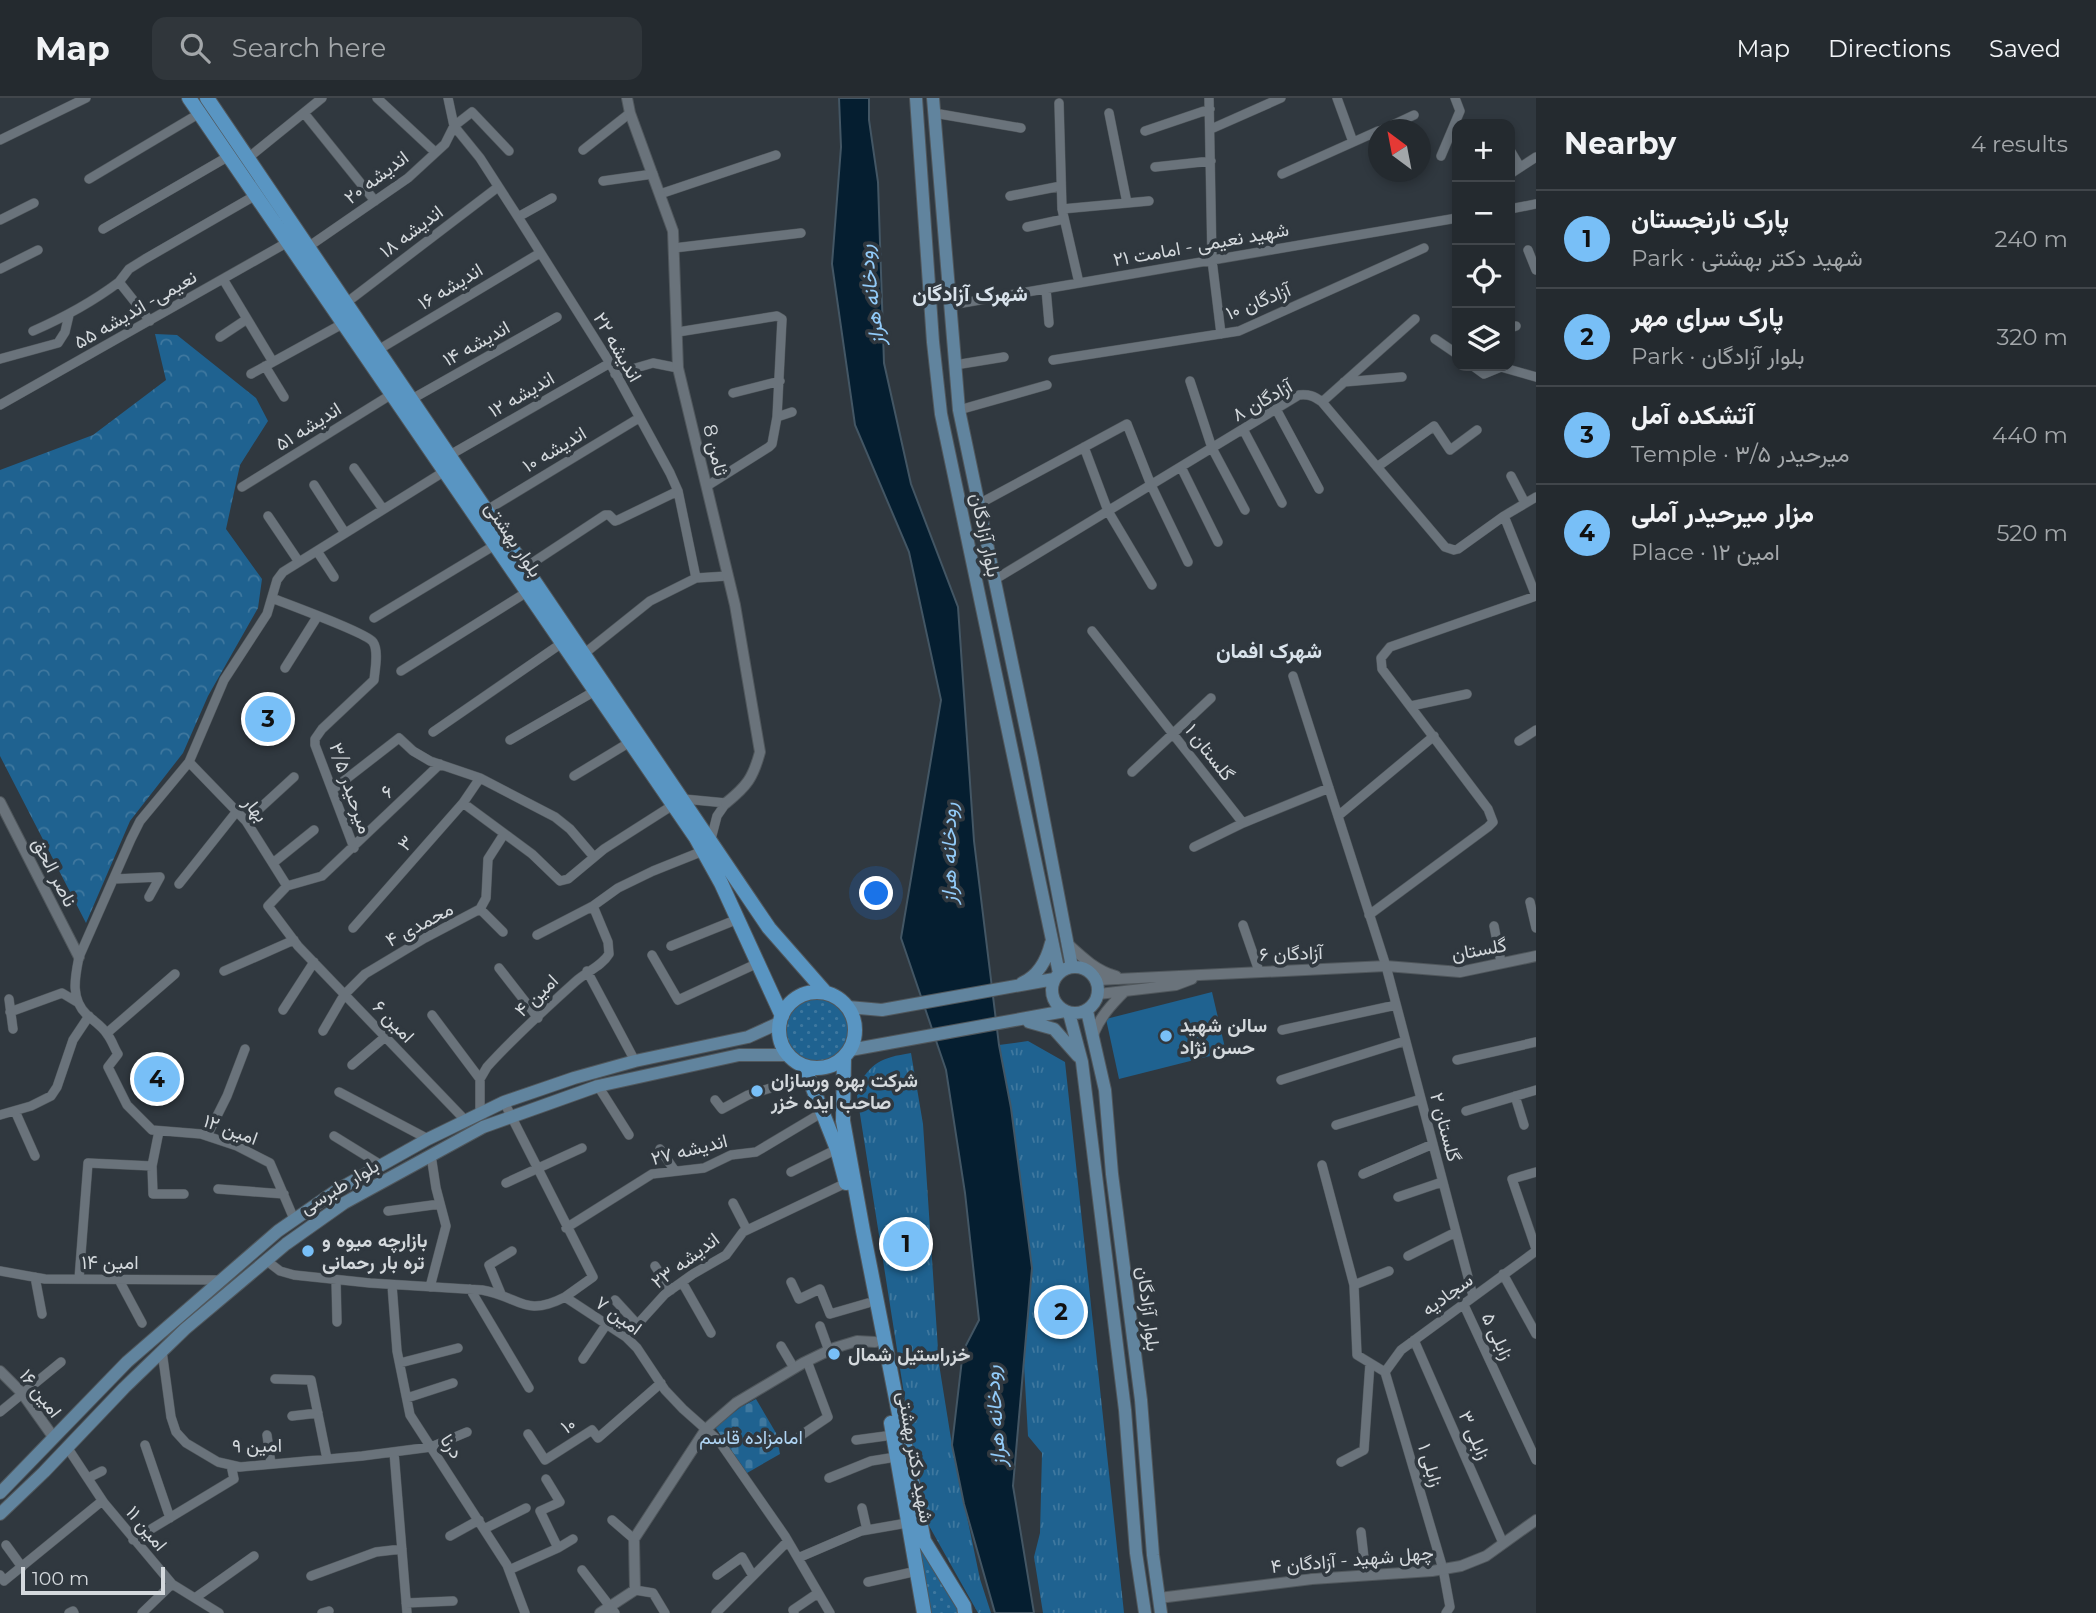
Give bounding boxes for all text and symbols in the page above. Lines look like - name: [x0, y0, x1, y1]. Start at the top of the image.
- search box: [152, 17, 642, 80]
- text: Map: [35, 28, 110, 68]
- icon: search: [176, 29, 214, 67]
- text: Search here: [232, 32, 386, 64]
- text: Map: [1737, 34, 1790, 63]
- text: Directions: [1828, 34, 1951, 63]
- text: Saved: [1989, 34, 2061, 63]
- north arrow: [1368, 119, 1431, 182]
- map controls: [1452, 119, 1515, 371]
- button: +: [1452, 119, 1515, 182]
- text: Nearby: [1564, 125, 1676, 162]
- text: 4 results: [1971, 130, 2068, 158]
- street label: اندیشه ۲۰: [340, 146, 413, 209]
- button: −: [1452, 182, 1515, 245]
- street label: اندیشه ۱۸: [375, 200, 448, 263]
- text: پارک نارنجستان: [1631, 203, 1789, 235]
- street label: شهید نعیمی - امامت ۲۱: [1111, 218, 1291, 271]
- text: 1: [1582, 225, 1592, 253]
- text: 240 m: [1995, 225, 2068, 253]
- water label: رودخانه هراز: [852, 243, 890, 349]
- text: Park · شهید دکتر بهشتی: [1631, 244, 1863, 272]
- button: locate: [1452, 245, 1515, 308]
- street label: اندیشه ۱۶: [414, 258, 487, 315]
- street label: نعیمی- اندیشه ۵۵: [70, 265, 201, 354]
- street label: آزادگان ۱۰: [1223, 278, 1295, 325]
- district label: شهرک آزادگان: [912, 281, 1028, 307]
- text: پارک سرای مهر: [1631, 301, 1784, 333]
- street label: اندیشه ۲۲: [588, 308, 647, 386]
- button: layers: [1452, 308, 1515, 371]
- street label: اندیشه ۱۴: [439, 316, 514, 371]
- text: 2: [1580, 323, 1594, 351]
- text: 320 m: [1996, 323, 2068, 351]
- text: Park · بلوار آزادگان: [1631, 342, 1804, 370]
- street label: اندیشه ۱۲: [484, 366, 558, 422]
- street label: آزادگان ۸: [1228, 374, 1298, 426]
- street label: اندیشه ۵۱: [271, 397, 345, 456]
- text: آتشکده آمل: [1631, 399, 1755, 431]
- street label: اندیشه ۱۰: [518, 421, 590, 477]
- text: 3: [1580, 421, 1594, 449]
- text: 440 m: [1992, 421, 2068, 449]
- street label: ثامن 8: [698, 422, 733, 478]
- text: Temple · میرحیدر ۳/۵: [1631, 440, 1850, 468]
- street label: بلوار آزادگان: [965, 491, 1006, 579]
- street label: بلوار بهشتی: [480, 497, 547, 581]
- text: مزار میرحیدر آملی: [1631, 497, 1814, 529]
- text: 4: [1579, 519, 1595, 547]
- text: 520 m: [1996, 519, 2068, 547]
- text: Place · امین ۱۲: [1631, 538, 1780, 566]
- district label: شهرک افمان: [1216, 638, 1322, 664]
- pin: 3: [245, 693, 291, 745]
- street label: گلستان ۱: [1180, 719, 1239, 785]
- street label: میرحیدر ۳/۵: [324, 740, 377, 837]
- street label: ۶: [376, 780, 399, 803]
- street label: بهار: [238, 791, 273, 827]
- water label: رودخانه هراز: [936, 802, 962, 906]
- street label: ۳: [393, 831, 418, 856]
- street label: ناصر الحق: [27, 834, 82, 911]
- your location: [859, 876, 893, 910]
- street label: محمدی ۴: [381, 897, 457, 952]
- street label: گلستان: [1450, 933, 1508, 966]
- street label: آزادگان ۶: [1259, 941, 1325, 966]
- street label: امین ۴: [510, 969, 563, 1022]
- street label: امین ۶: [368, 995, 419, 1047]
- place label: سالن شهید حسن نژاد: [1180, 1014, 1267, 1060]
- marker: سالن شهید حسن نژاد: [1158, 1028, 1174, 1044]
- pin: 4: [134, 1053, 180, 1105]
- place label: شرکت بهره ورسازان صاحب ایده خزر: [770, 1069, 918, 1115]
- marker: شرکت بهره ورسازان صاحب ایده خزر: [749, 1083, 765, 1099]
- street label: گلستان ۲: [1425, 1090, 1466, 1164]
- street label: امین ۱۲: [200, 1109, 261, 1150]
- street label: اندیشه ۲۷: [649, 1129, 730, 1170]
- street label: بلوار طبرسی: [296, 1154, 383, 1219]
- pin: 1: [883, 1218, 929, 1270]
- street label: اندیشه ۲۳: [647, 1227, 724, 1293]
- place label: بازارچه میوه و تره بار رحمانی: [322, 1229, 428, 1275]
- marker: بازارچه میوه و تره بار رحمانی: [300, 1243, 316, 1259]
- street label: امین ۱۴: [81, 1251, 139, 1274]
- street label: بلوار آزادگان: [1132, 1265, 1165, 1353]
- street label: سجادیه: [1417, 1268, 1477, 1321]
- pin: 2: [1038, 1286, 1084, 1338]
- street label: امین ۷: [591, 1291, 646, 1340]
- street label: زابلی ۵: [1477, 1309, 1518, 1364]
- place label: خزراستیل شمال: [848, 1343, 970, 1367]
- marker: خزراستیل شمال: [826, 1346, 842, 1362]
- street label: امین ۱۶: [14, 1364, 67, 1422]
- water label: رودخانه هراز: [978, 1364, 1012, 1470]
- street label: شهید دکتر بهشتی: [893, 1390, 938, 1525]
- street label: زابلی ۳: [1454, 1407, 1495, 1463]
- street label: ۱۰: [556, 1412, 580, 1439]
- park label: امامزاده قاسم: [699, 1426, 803, 1450]
- street label: درنا: [435, 1430, 468, 1463]
- street label: امین ۹: [232, 1434, 282, 1457]
- street label: زابلی ۱: [1413, 1441, 1448, 1490]
- street label: امین ۱۱: [121, 1501, 172, 1556]
- street label: چهل شهید - آزادگان ۴: [1270, 1541, 1435, 1580]
- scale bar: [21, 1564, 164, 1596]
- text: 100 m: [32, 1567, 89, 1590]

